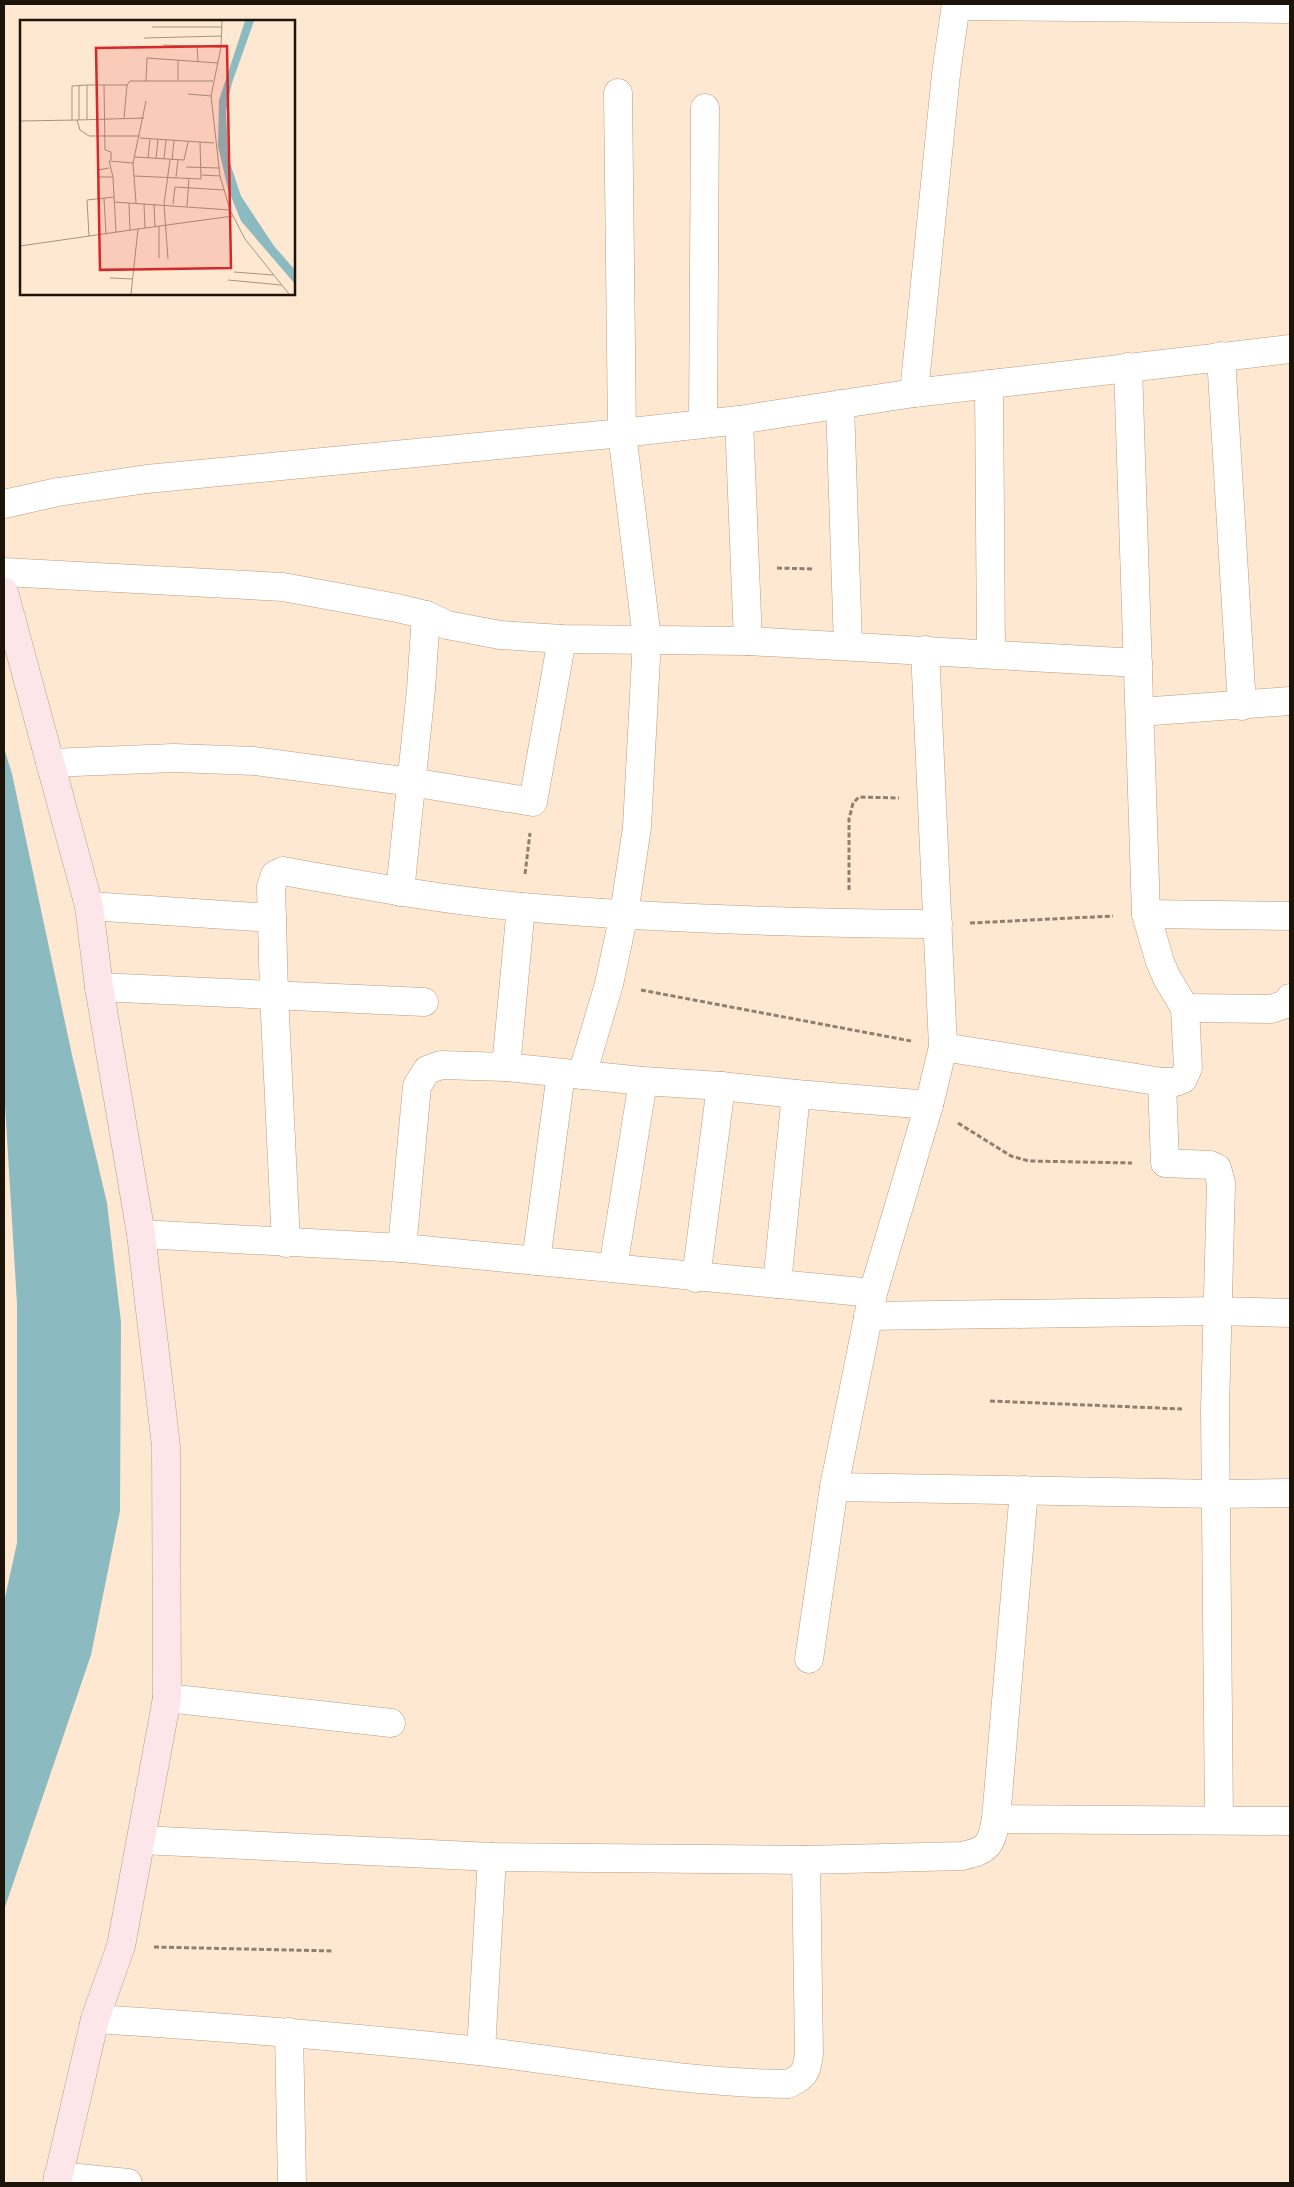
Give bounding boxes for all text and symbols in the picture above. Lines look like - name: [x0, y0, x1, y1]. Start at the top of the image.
- inset map: [20, 20, 295, 295]

